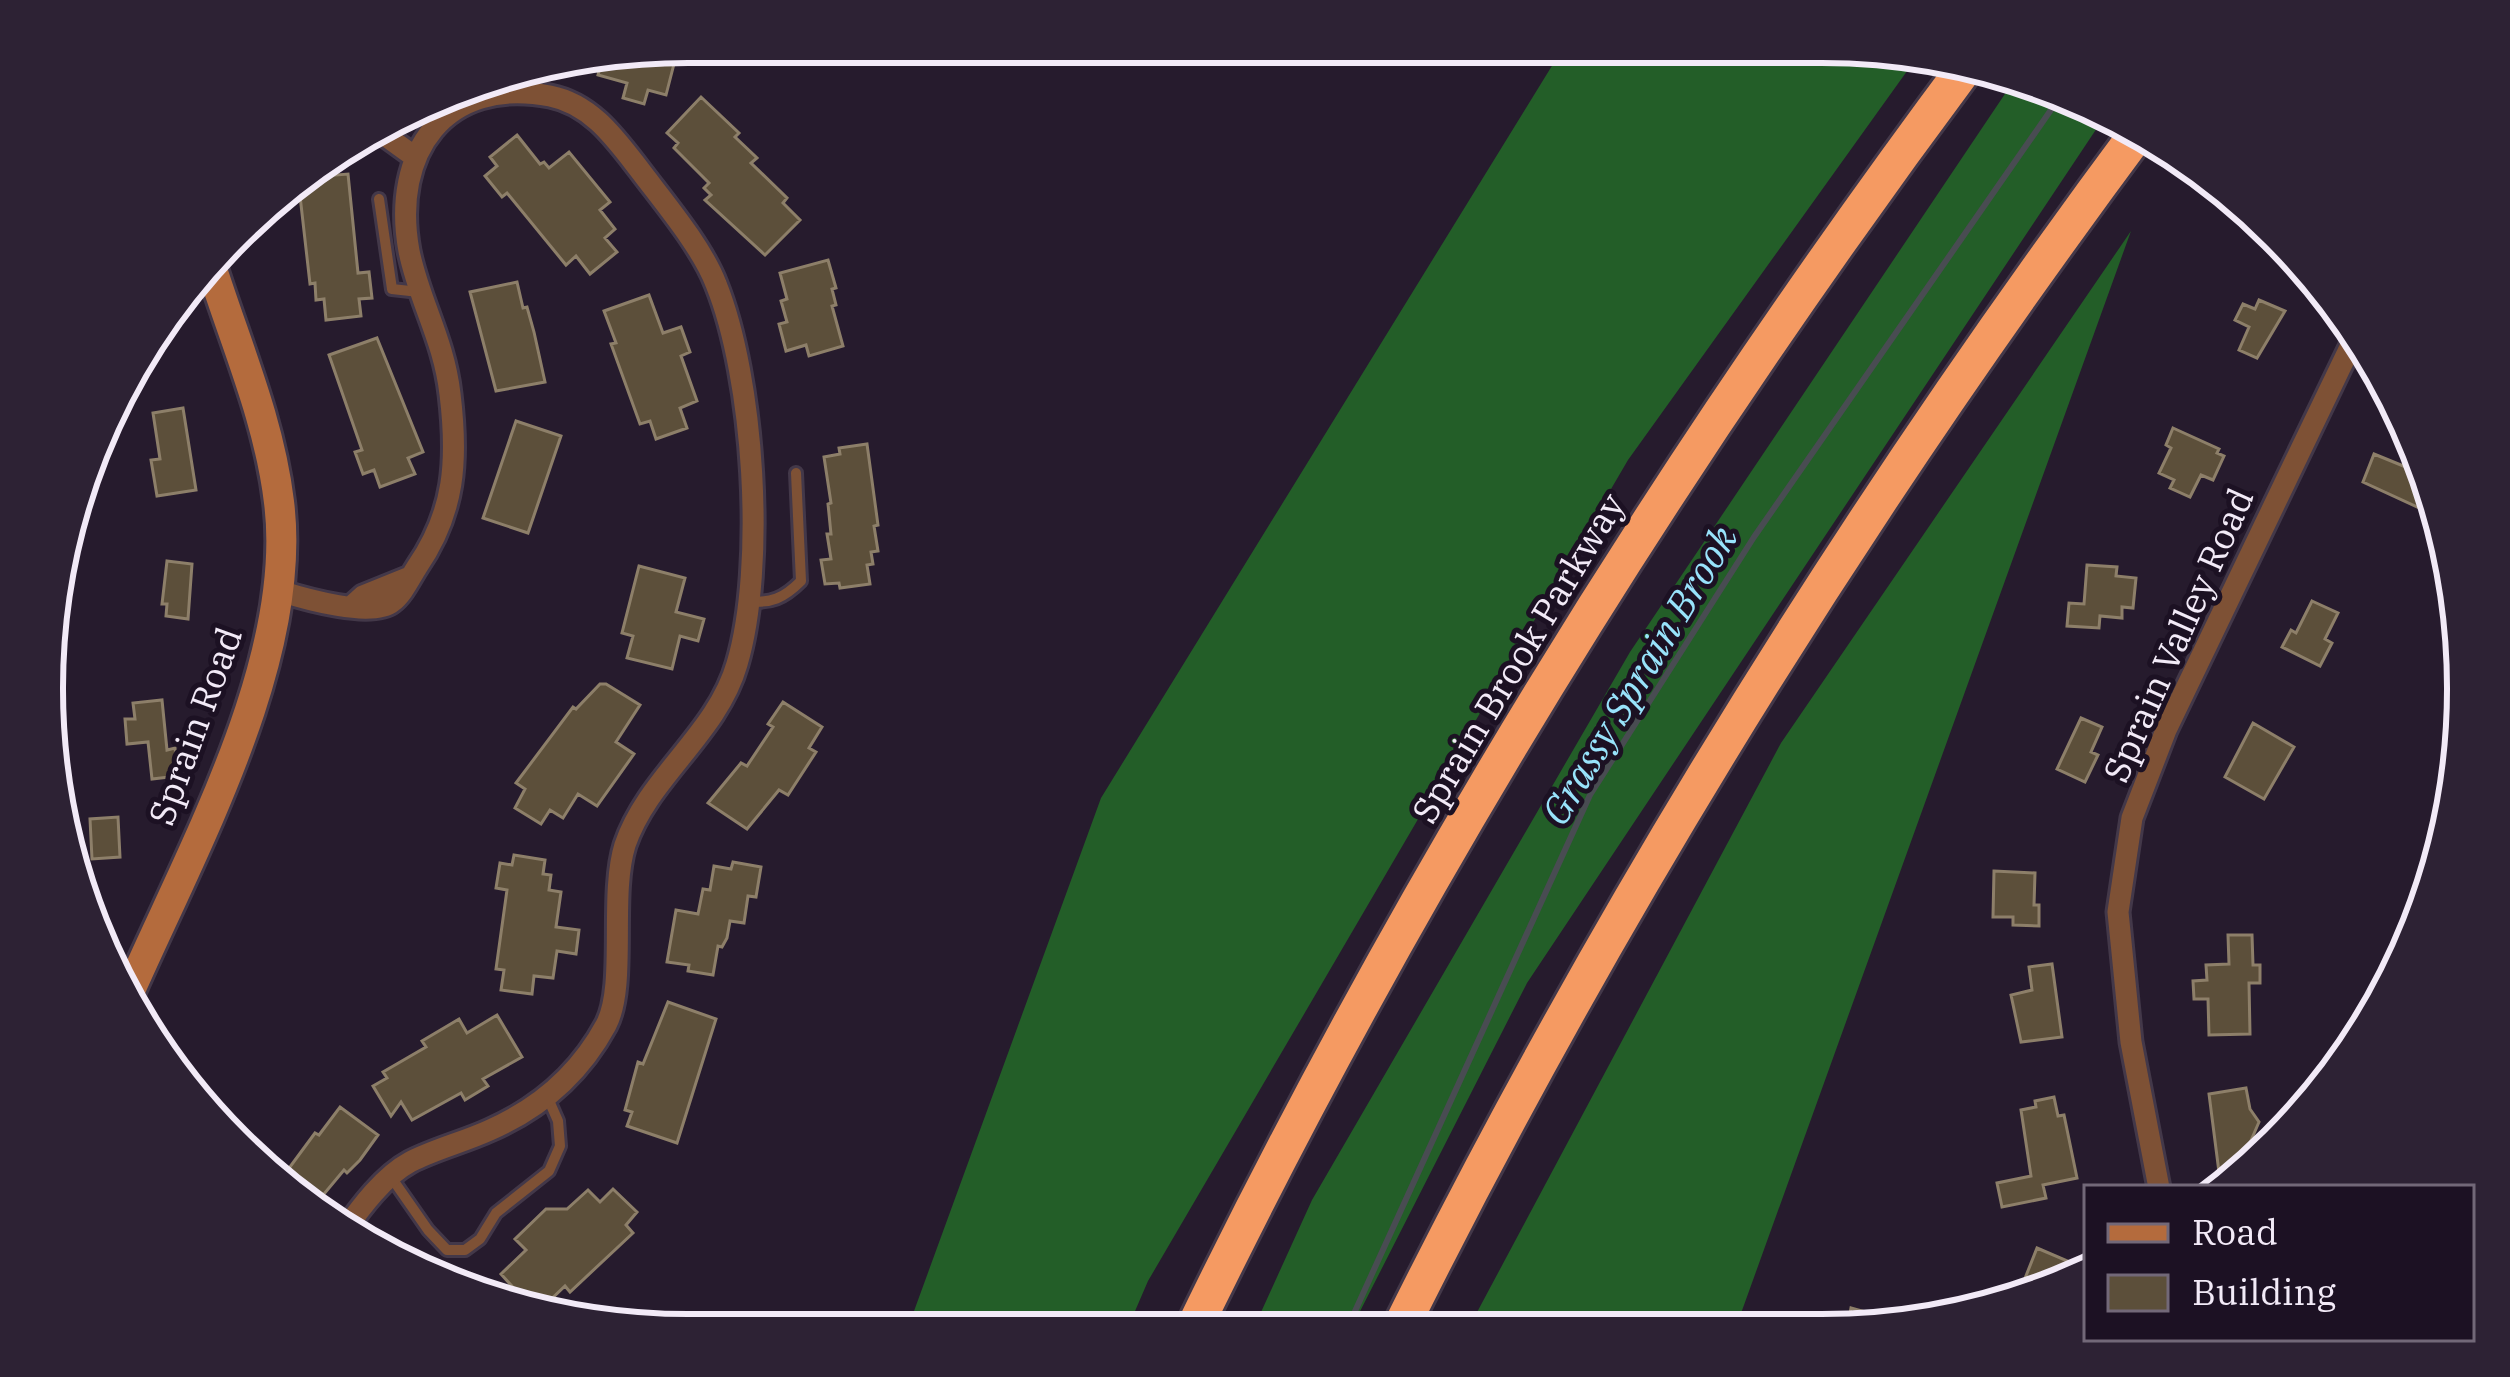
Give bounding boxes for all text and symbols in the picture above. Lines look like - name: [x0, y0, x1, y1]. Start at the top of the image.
- street label: Sprain Valley Road: [2092, 481, 2263, 789]
- street label: Sprain Brook Parkway: [1400, 484, 1635, 831]
- water label: Grassy Sprain Brook: [1529, 516, 1748, 834]
- street label: Sprain Road: [137, 620, 252, 831]
- legend: [2084, 1185, 2474, 1341]
- text: Road: [2192, 1208, 2278, 1255]
- text: Building: [2192, 1268, 2336, 1315]

